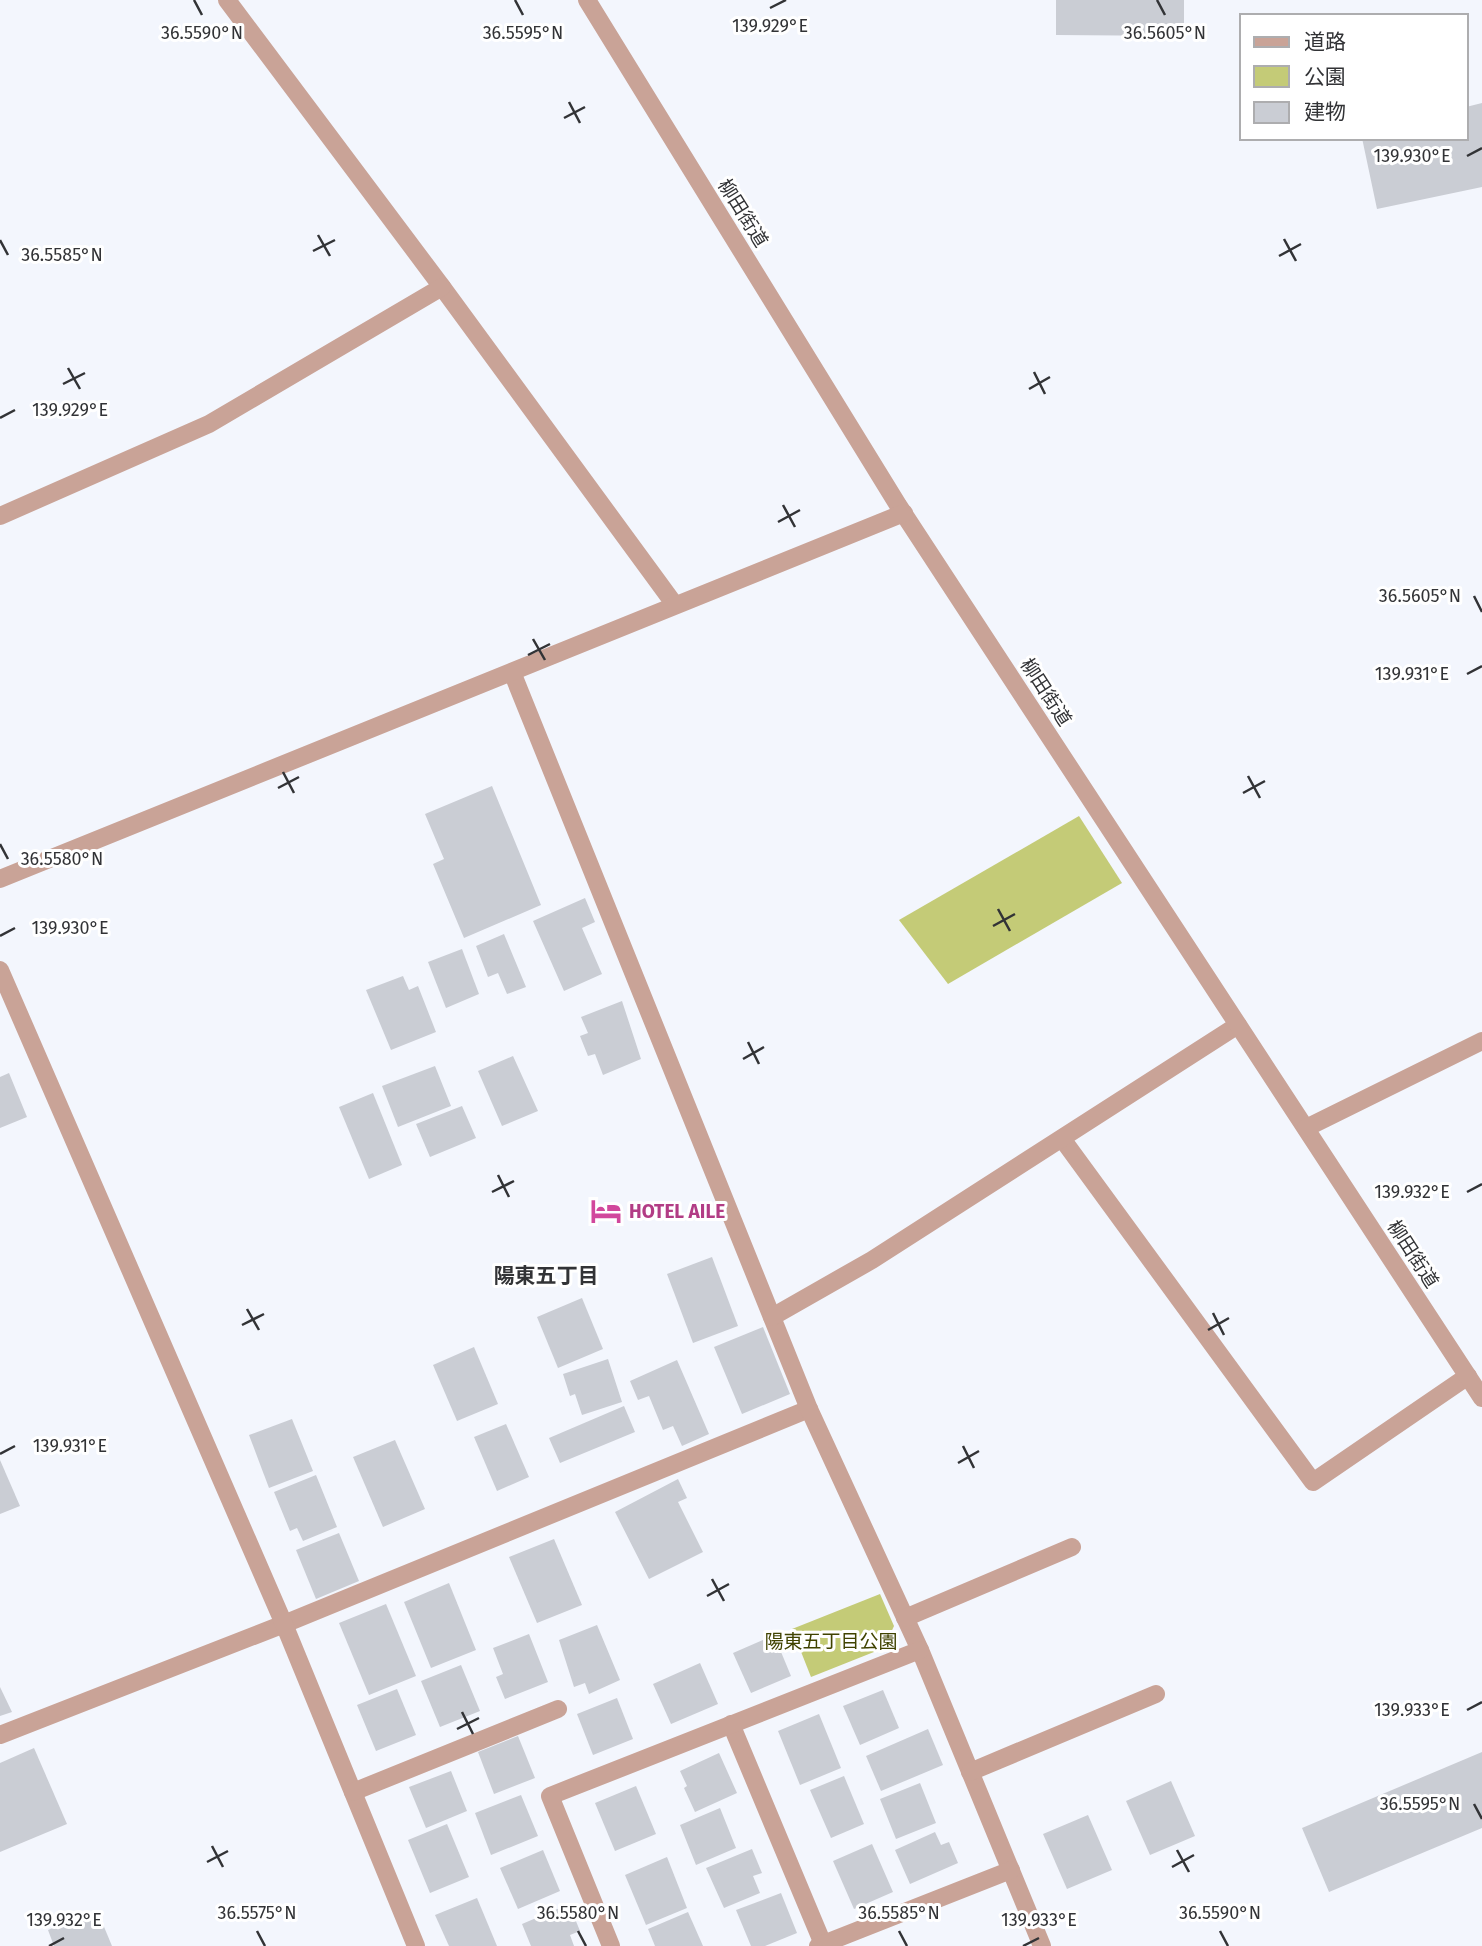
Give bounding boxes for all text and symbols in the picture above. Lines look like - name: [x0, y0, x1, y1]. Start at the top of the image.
- legend: [1240, 14, 1468, 140]
- text: 139.929°E: [732, 15, 808, 37]
- text: 36.5590°N: [161, 22, 243, 44]
- text: 36.5595°N: [483, 22, 563, 44]
- text: 36.5605°N: [1124, 22, 1206, 44]
- text: 道路: [1304, 29, 1346, 55]
- text: 公園: [1304, 64, 1346, 90]
- text: 建物: [1304, 99, 1346, 125]
- text: 139.930°E: [1373, 145, 1451, 167]
- street label: 柳田街道: [713, 175, 773, 251]
- text: 36.5585°N: [21, 244, 103, 266]
- text: 139.929°E: [32, 399, 108, 421]
- text: 36.5605°N: [1379, 585, 1461, 607]
- street label: 柳田街道: [1016, 654, 1076, 730]
- text: 139.931°E: [1375, 663, 1449, 685]
- text: 36.5580°N: [21, 848, 103, 870]
- text: 139.930°E: [31, 917, 109, 939]
- text: 139.932°E: [1374, 1181, 1450, 1203]
- hotel icon: HOTEL AILE: [589, 1194, 623, 1228]
- place label: HOTEL AILE: [629, 1200, 725, 1223]
- street label: 柳田街道: [1383, 1216, 1443, 1292]
- district label: 陽東五丁目: [494, 1263, 599, 1289]
- text: 139.931°E: [33, 1435, 107, 1457]
- park label: 陽東五丁目公園: [764, 1630, 898, 1653]
- text: 139.933°E: [1374, 1699, 1450, 1721]
- text: 36.5595°N: [1380, 1793, 1460, 1815]
- text: 36.5575°N: [218, 1902, 296, 1924]
- text: 36.5580°N: [537, 1902, 619, 1924]
- text: 36.5585°N: [858, 1902, 940, 1924]
- text: 36.5590°N: [1179, 1902, 1261, 1924]
- text: 139.932°E: [26, 1909, 102, 1931]
- text: 139.933°E: [1001, 1909, 1077, 1931]

